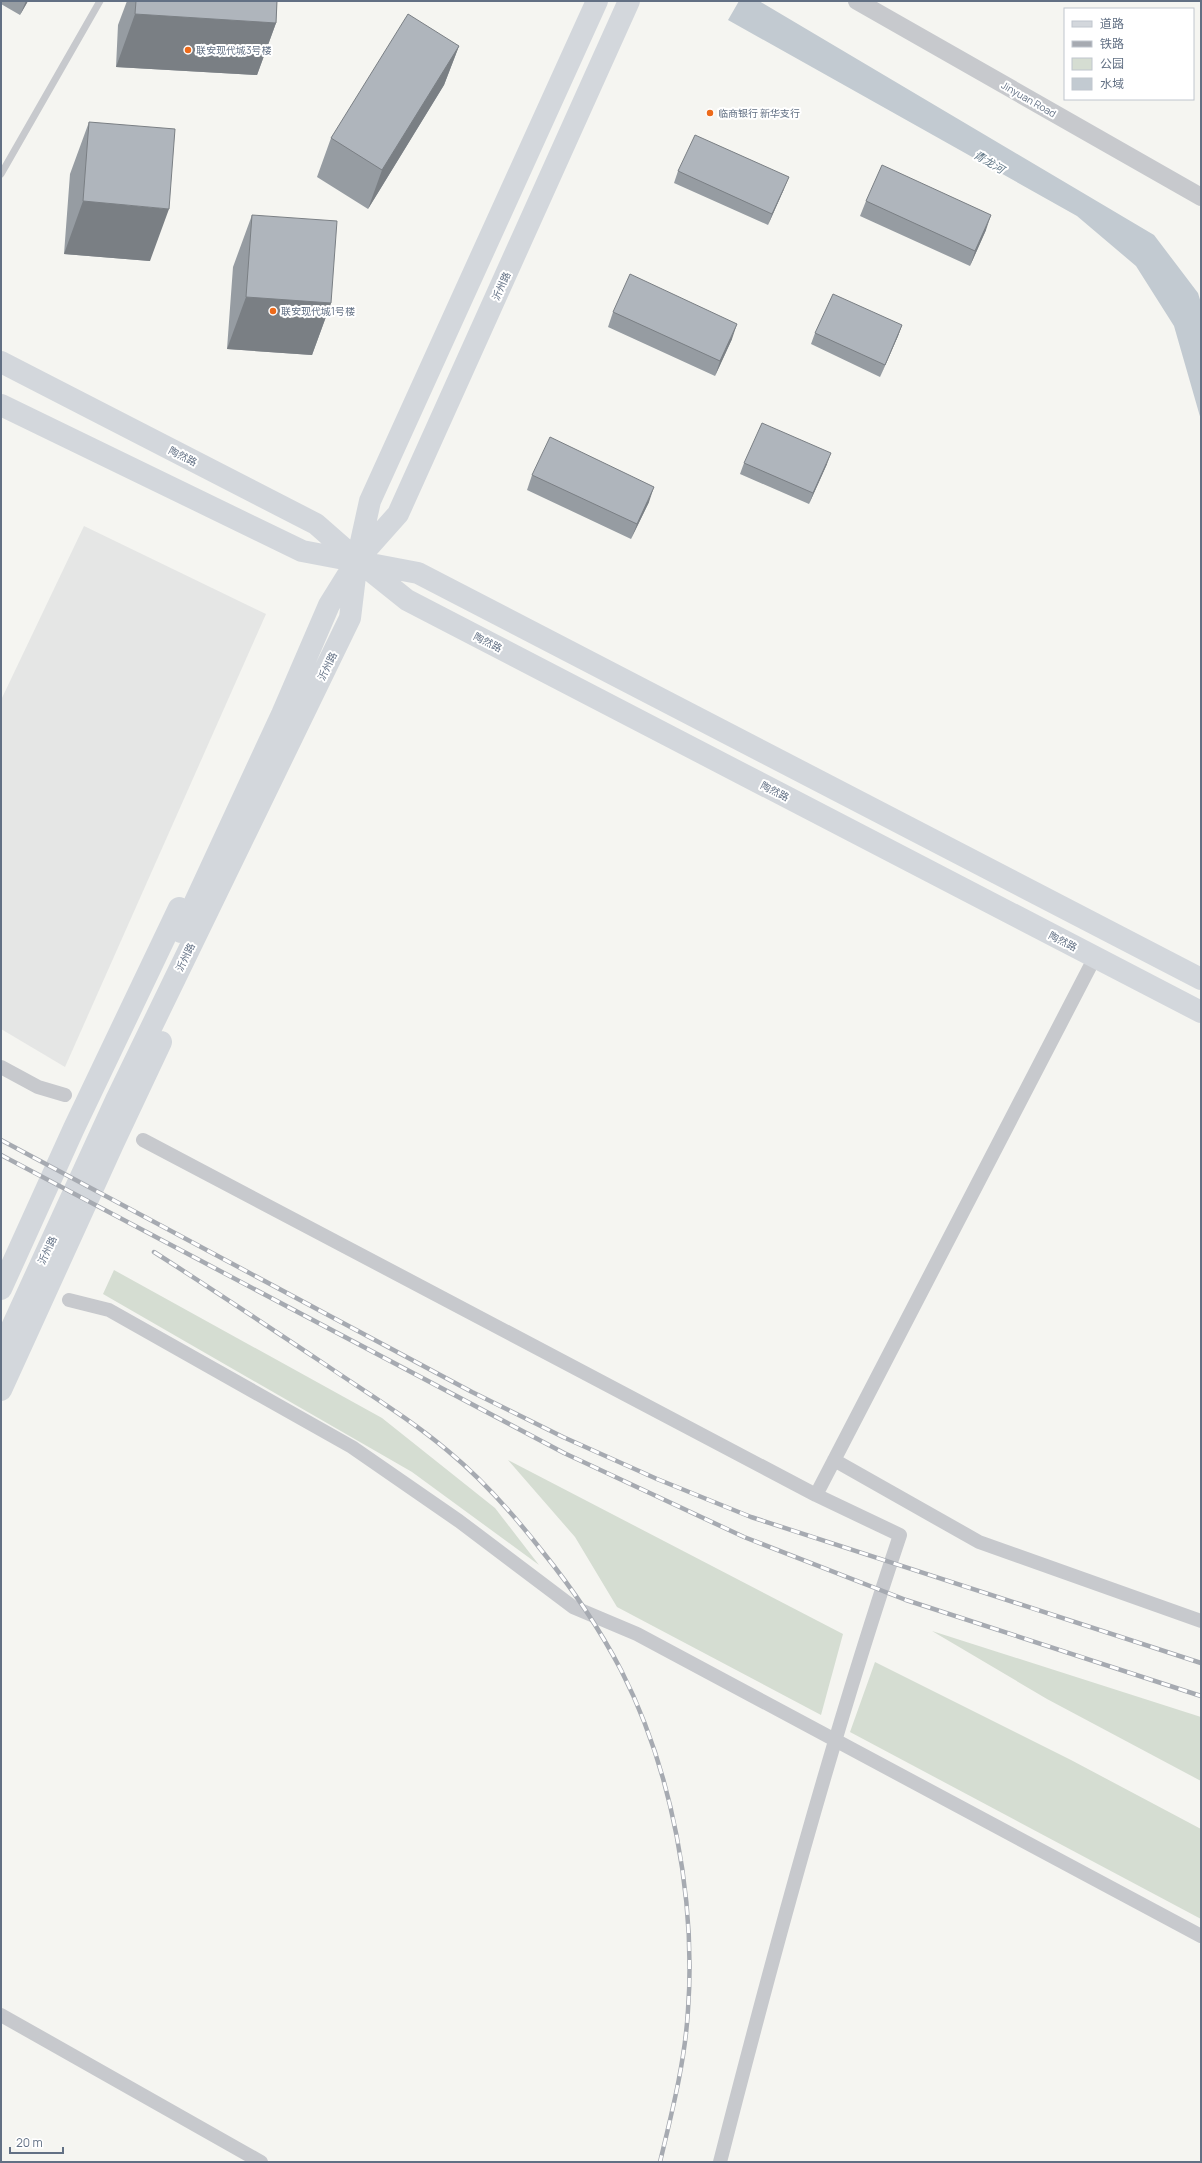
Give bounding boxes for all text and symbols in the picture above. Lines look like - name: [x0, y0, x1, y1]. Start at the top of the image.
- legend: [1064, 8, 1194, 100]
- text: 道路: [1100, 15, 1124, 32]
- text: 铁路: [1100, 35, 1124, 52]
- place label: 联安现代城3号楼: [196, 43, 272, 57]
- marker: 联安现代城3号楼: [183, 45, 193, 55]
- text: 公园: [1100, 55, 1124, 72]
- text: 水域: [1100, 75, 1124, 92]
- street label: Jinyuan Road: [999, 78, 1059, 120]
- place label: 临商银行 新华支行: [718, 106, 800, 120]
- marker: 临商银行 新华支行: [705, 108, 715, 118]
- water label: 青龙河: [971, 147, 1009, 178]
- street label: 沂州路: [489, 269, 513, 303]
- place label: 联安现代城1号楼: [281, 304, 355, 318]
- marker: 联安现代城1号楼: [268, 306, 278, 316]
- street label: 陶然路: [166, 443, 200, 469]
- street label: 陶然路: [471, 629, 505, 655]
- street label: 沂州路: [314, 649, 340, 683]
- street label: 陶然路: [758, 778, 792, 804]
- street label: 陶然路: [1046, 928, 1080, 954]
- street label: 沂州路: [172, 940, 198, 974]
- street label: 沂州路: [34, 1233, 60, 1267]
- scale bar: [10, 2129, 63, 2155]
- text: 20 m: [16, 2134, 43, 2151]

